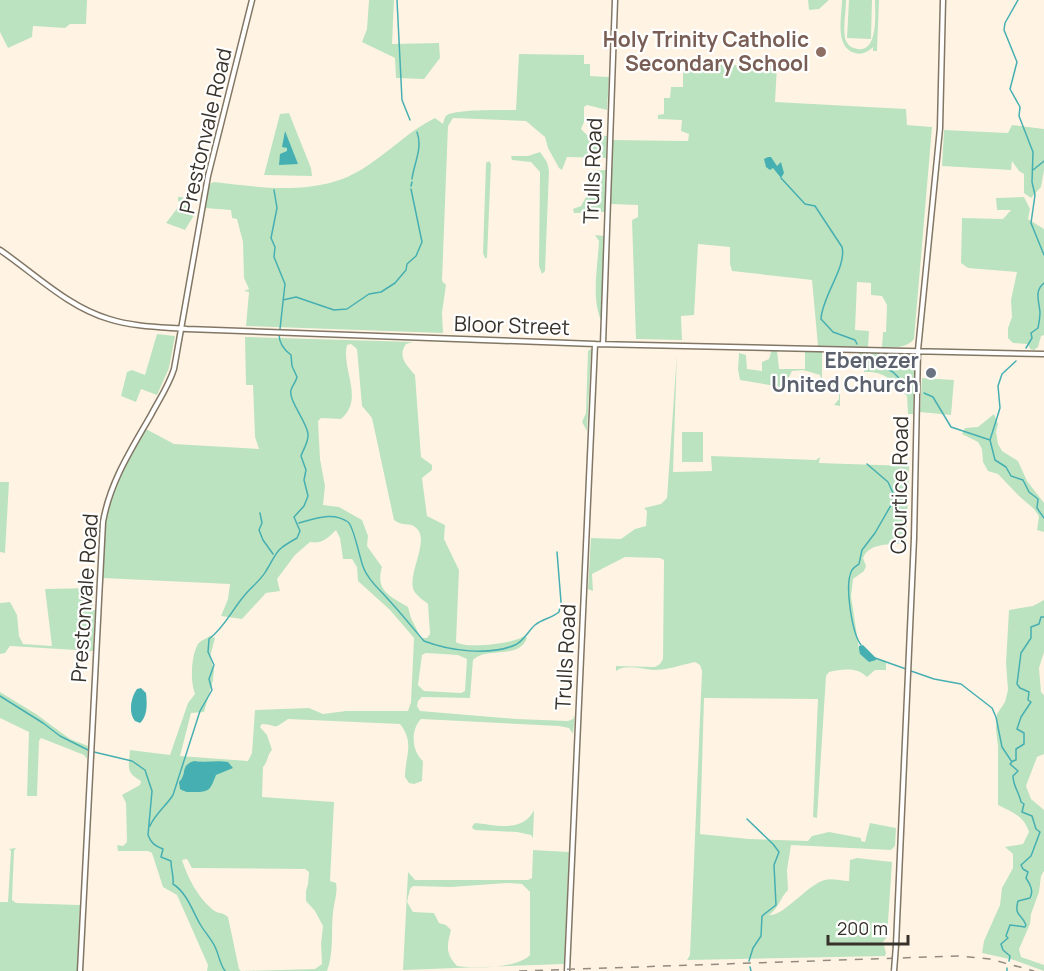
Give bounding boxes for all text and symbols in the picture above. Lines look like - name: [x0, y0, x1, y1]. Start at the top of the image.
- place label: Holy Trinity Catholic Secondary School: [603, 25, 809, 77]
- street label: Prestonvale Road: [172, 45, 238, 216]
- marker: Holy Trinity Catholic Secondary School: [814, 45, 828, 59]
- street label: Trulls Road: [576, 117, 608, 225]
- street label: Bloor Street: [454, 309, 571, 341]
- place label: Ebenezer United Church: [771, 346, 919, 398]
- marker: Ebenezer United Church: [924, 366, 938, 380]
- street label: Courtice Road: [884, 416, 914, 554]
- street label: Prestonvale Road: [64, 513, 104, 683]
- street label: Trulls Road: [548, 603, 582, 711]
- scale bar: [828, 908, 908, 946]
- text: 200 m: [837, 916, 888, 940]

